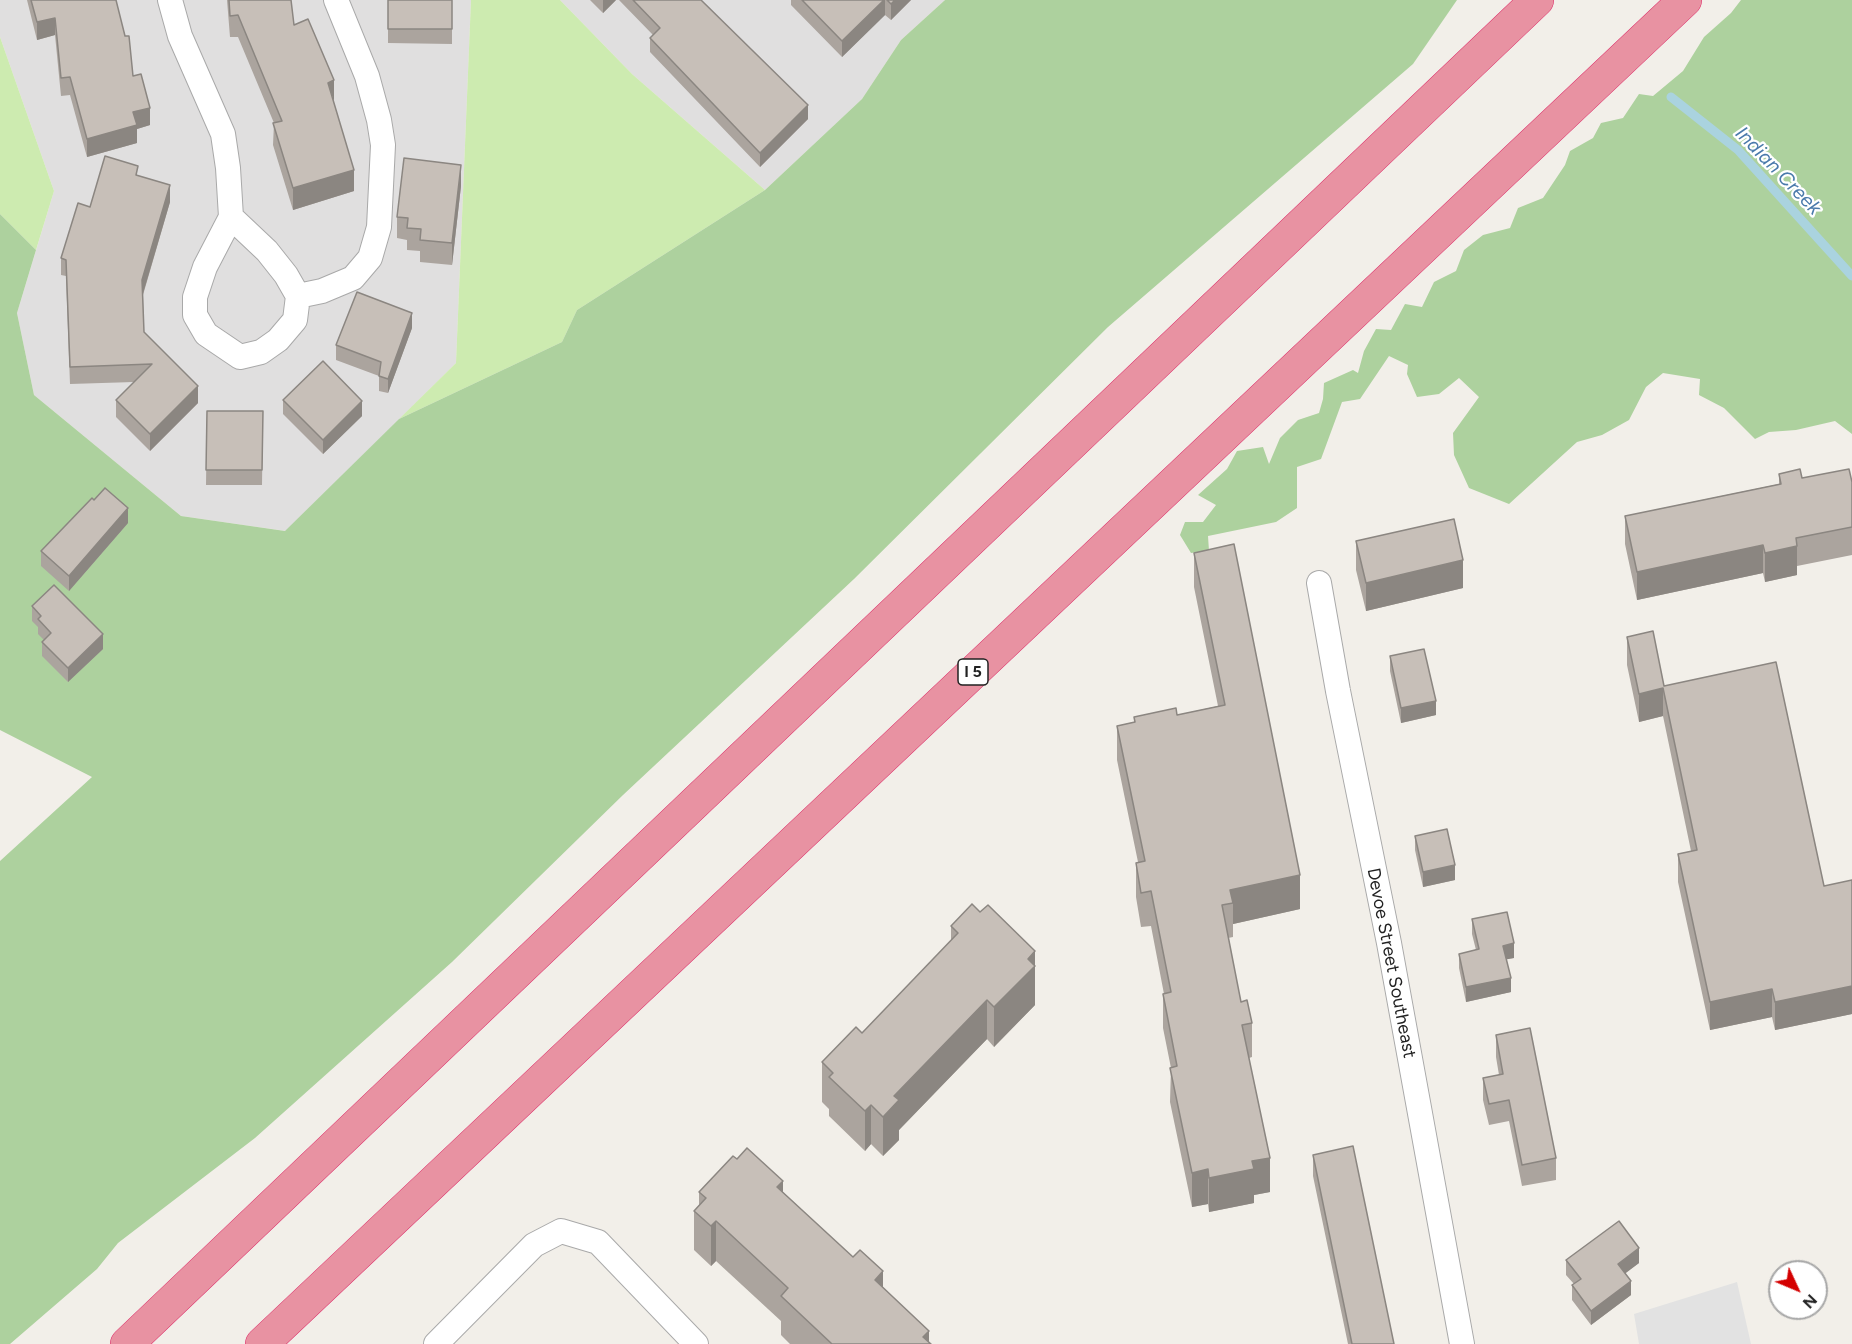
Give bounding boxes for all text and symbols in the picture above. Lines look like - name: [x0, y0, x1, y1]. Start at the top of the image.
- water label: Indian Creek: [1730, 122, 1826, 220]
- road number: I 5: [958, 659, 988, 685]
- street label: Devoe Street Southeast: [1362, 866, 1420, 1060]
- north arrow: [1768, 1260, 1828, 1320]
- text: N: [1799, 1290, 1821, 1313]

